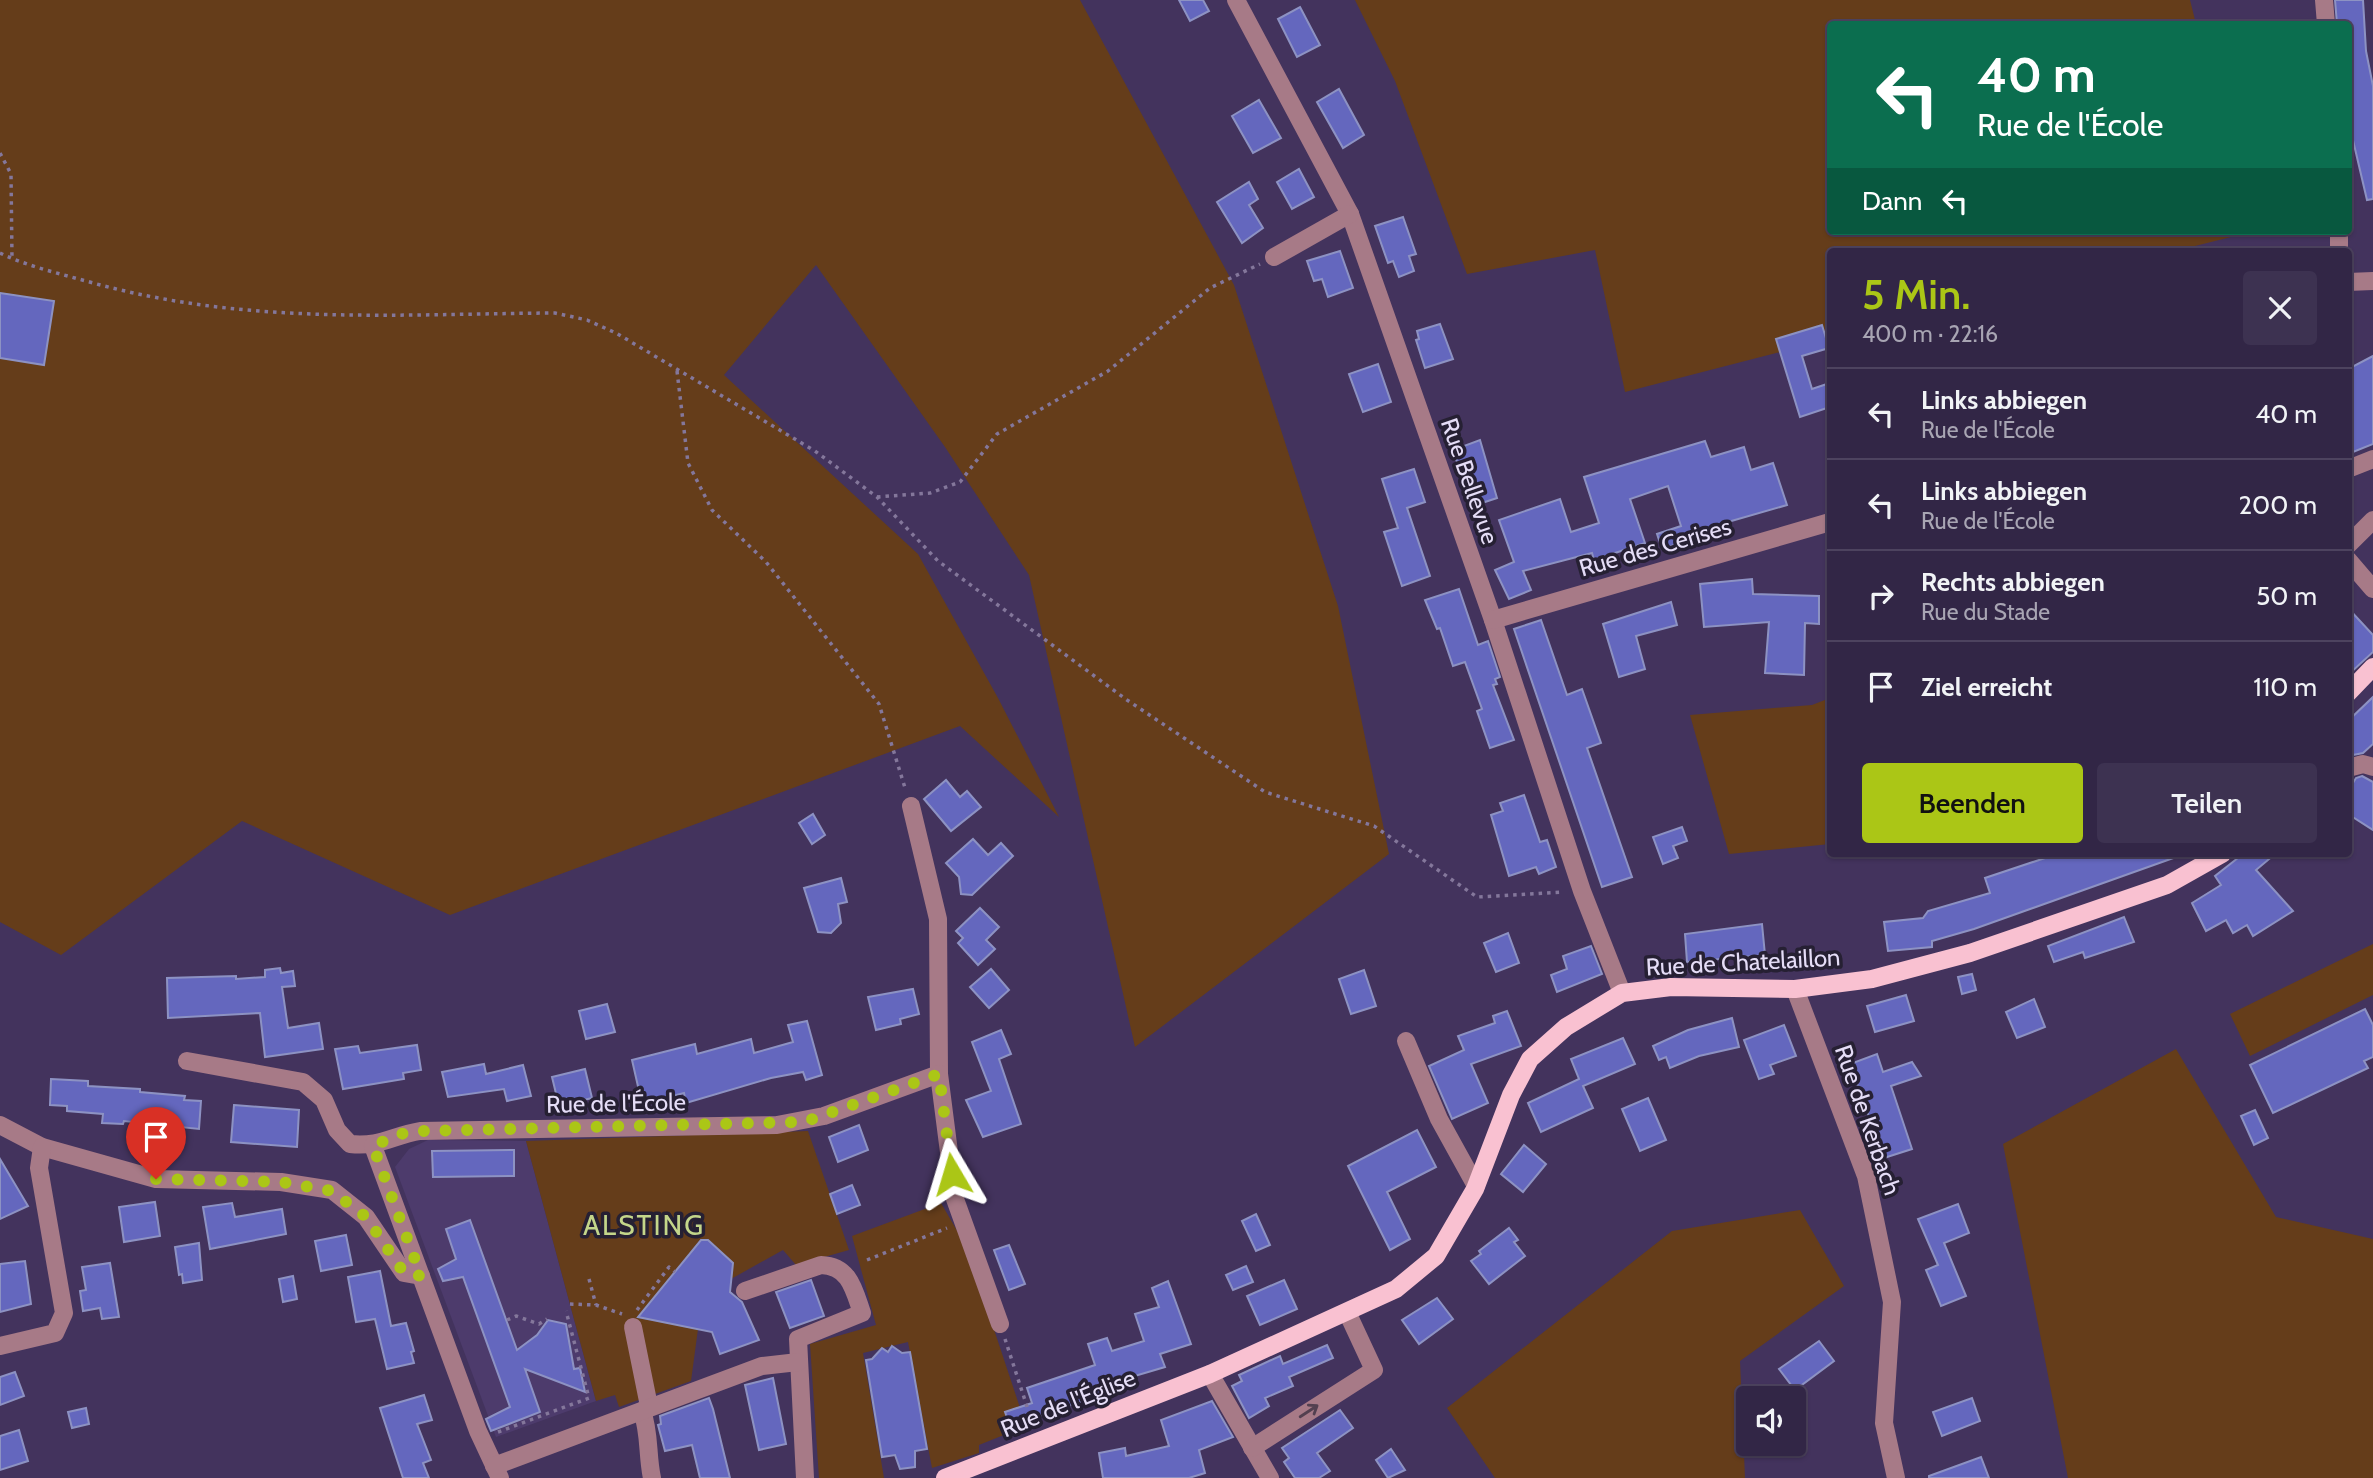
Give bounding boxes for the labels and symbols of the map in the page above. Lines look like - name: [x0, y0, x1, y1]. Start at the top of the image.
- street label: Rue Bellevue: [1435, 414, 1505, 548]
- street label: Rue des Cerises: [1576, 511, 1734, 583]
- street label: Rue de Chatelaillon: [1645, 942, 1841, 982]
- street label: Rue de Kerbach: [1829, 1041, 1907, 1199]
- street label: Rue de l'École: [546, 1087, 686, 1119]
- pin: [126, 1107, 186, 1179]
- position arrow: [915, 1137, 989, 1211]
- district label: ALSTING: [583, 1208, 705, 1242]
- street label: Rue de l'Église: [996, 1363, 1140, 1443]
- one-way arrow: [1299, 1403, 1319, 1417]

